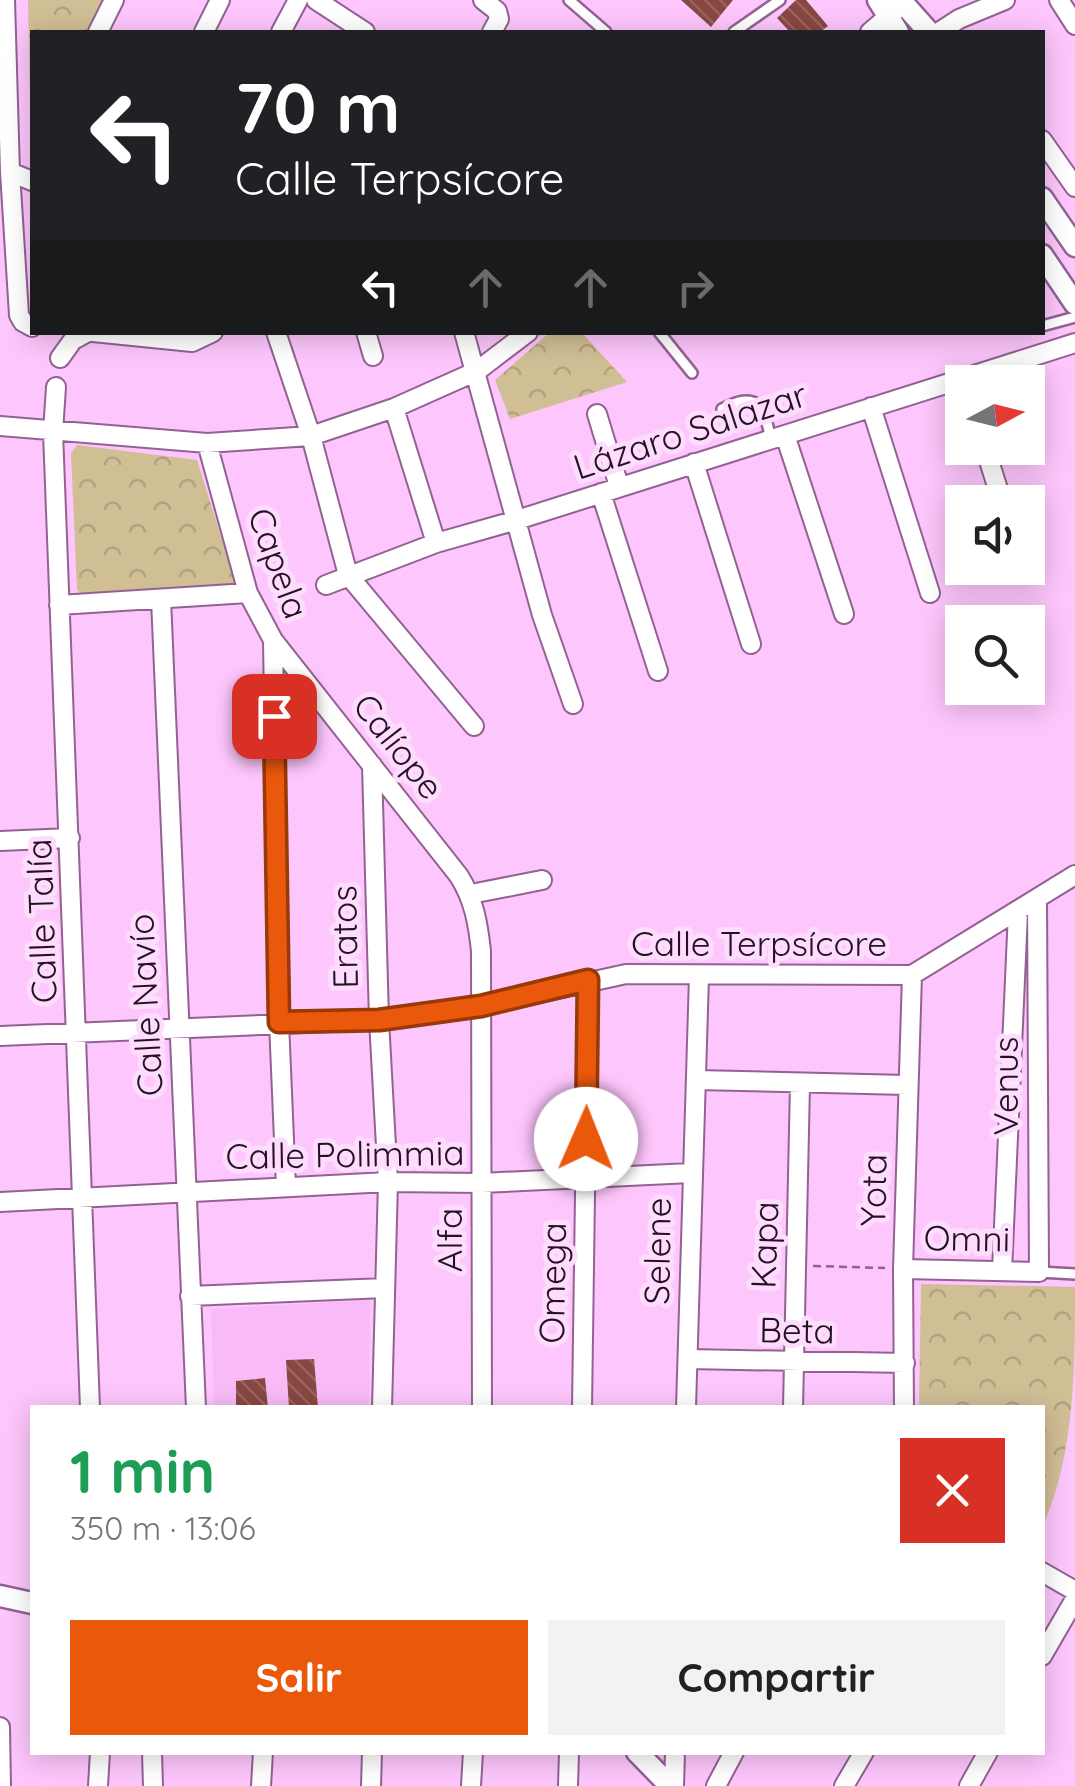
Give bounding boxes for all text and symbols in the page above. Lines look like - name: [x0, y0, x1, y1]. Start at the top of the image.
- text: 70 m: [235, 63, 401, 151]
- icon: left: [70, 70, 200, 200]
- text: Calle Terpsícore: [235, 150, 564, 206]
- icon: left: [353, 260, 408, 315]
- icon: ahead: [458, 260, 513, 315]
- icon: ahead: [563, 260, 618, 315]
- icon: right: [668, 260, 723, 315]
- north arrow: [945, 365, 1045, 465]
- map controls: [945, 365, 1045, 705]
- street label: Lázaro Salazar: [568, 372, 812, 488]
- button: sound: [945, 485, 1045, 585]
- street label: Capela: [239, 502, 319, 624]
- button: search: [945, 605, 1045, 705]
- pin: [232, 674, 317, 759]
- street label: Calíope: [344, 684, 454, 808]
- icon: arrive: [247, 689, 302, 744]
- street label: Calle Talía: [16, 838, 66, 1004]
- street label: Eratos: [321, 885, 367, 989]
- street label: Calle Navío: [118, 913, 172, 1097]
- street label: Calle Terpsícore: [631, 921, 887, 965]
- street label: Venus: [983, 1037, 1027, 1135]
- position arrow: [534, 1087, 638, 1191]
- street label: Calle Polimmia: [225, 1130, 465, 1178]
- street label: Yota: [850, 1153, 896, 1227]
- street label: Selene: [634, 1197, 680, 1305]
- street label: Kapa: [740, 1201, 788, 1289]
- street label: Alfa: [427, 1208, 471, 1272]
- street label: Omni: [923, 1215, 1011, 1261]
- street label: Omega: [529, 1222, 575, 1344]
- street label: Beta: [759, 1307, 835, 1353]
- text: 1 min: [70, 1433, 215, 1508]
- button: close: [900, 1438, 1005, 1543]
- text: 350 m · 13:06: [70, 1508, 256, 1548]
- button: Salir: [70, 1620, 528, 1735]
- button: Compartir: [548, 1620, 1005, 1735]

